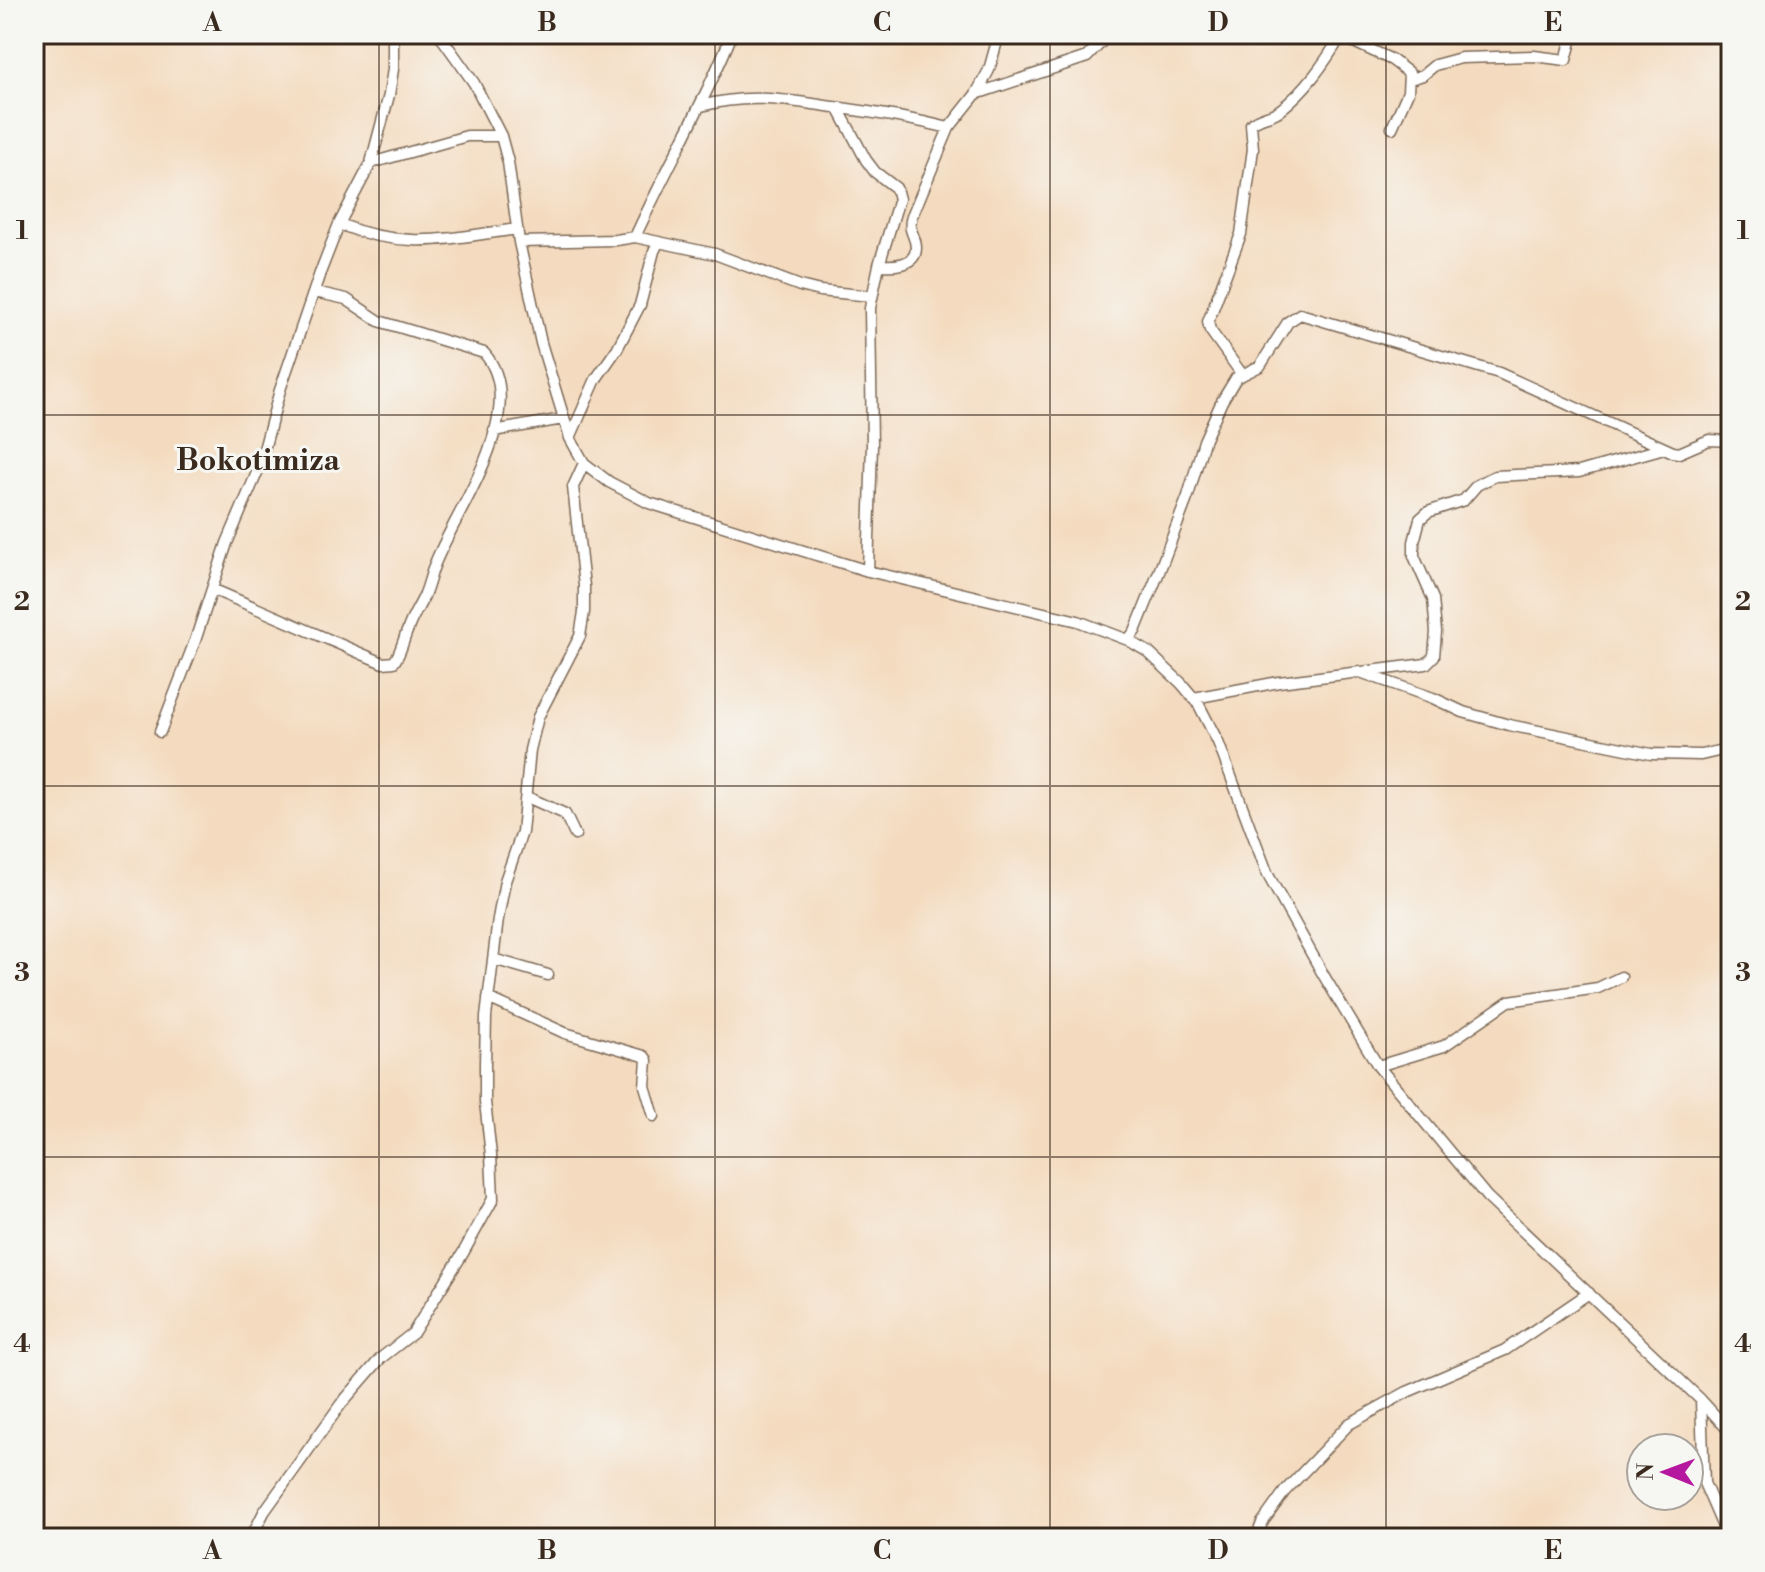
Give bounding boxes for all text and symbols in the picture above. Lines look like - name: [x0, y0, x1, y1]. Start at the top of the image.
- text: A: [202, 7, 222, 39]
- text: B: [537, 7, 557, 39]
- text: C: [873, 7, 891, 39]
- text: D: [1208, 7, 1228, 39]
- text: E: [1544, 7, 1562, 39]
- text: 1: [16, 215, 29, 247]
- text: 1: [1737, 215, 1750, 247]
- district label: Bokotimiza: [176, 442, 340, 480]
- text: 2: [14, 586, 30, 618]
- text: 2: [1735, 586, 1751, 618]
- text: 3: [14, 957, 30, 989]
- text: 3: [1735, 957, 1751, 989]
- text: 4: [13, 1328, 31, 1360]
- text: 4: [1734, 1328, 1752, 1360]
- north arrow: [1625, 1432, 1705, 1512]
- text: N: [1633, 1462, 1660, 1481]
- text: A: [202, 1535, 222, 1567]
- text: B: [537, 1535, 557, 1567]
- text: C: [873, 1535, 891, 1567]
- text: D: [1208, 1535, 1228, 1567]
- text: E: [1544, 1535, 1562, 1567]

